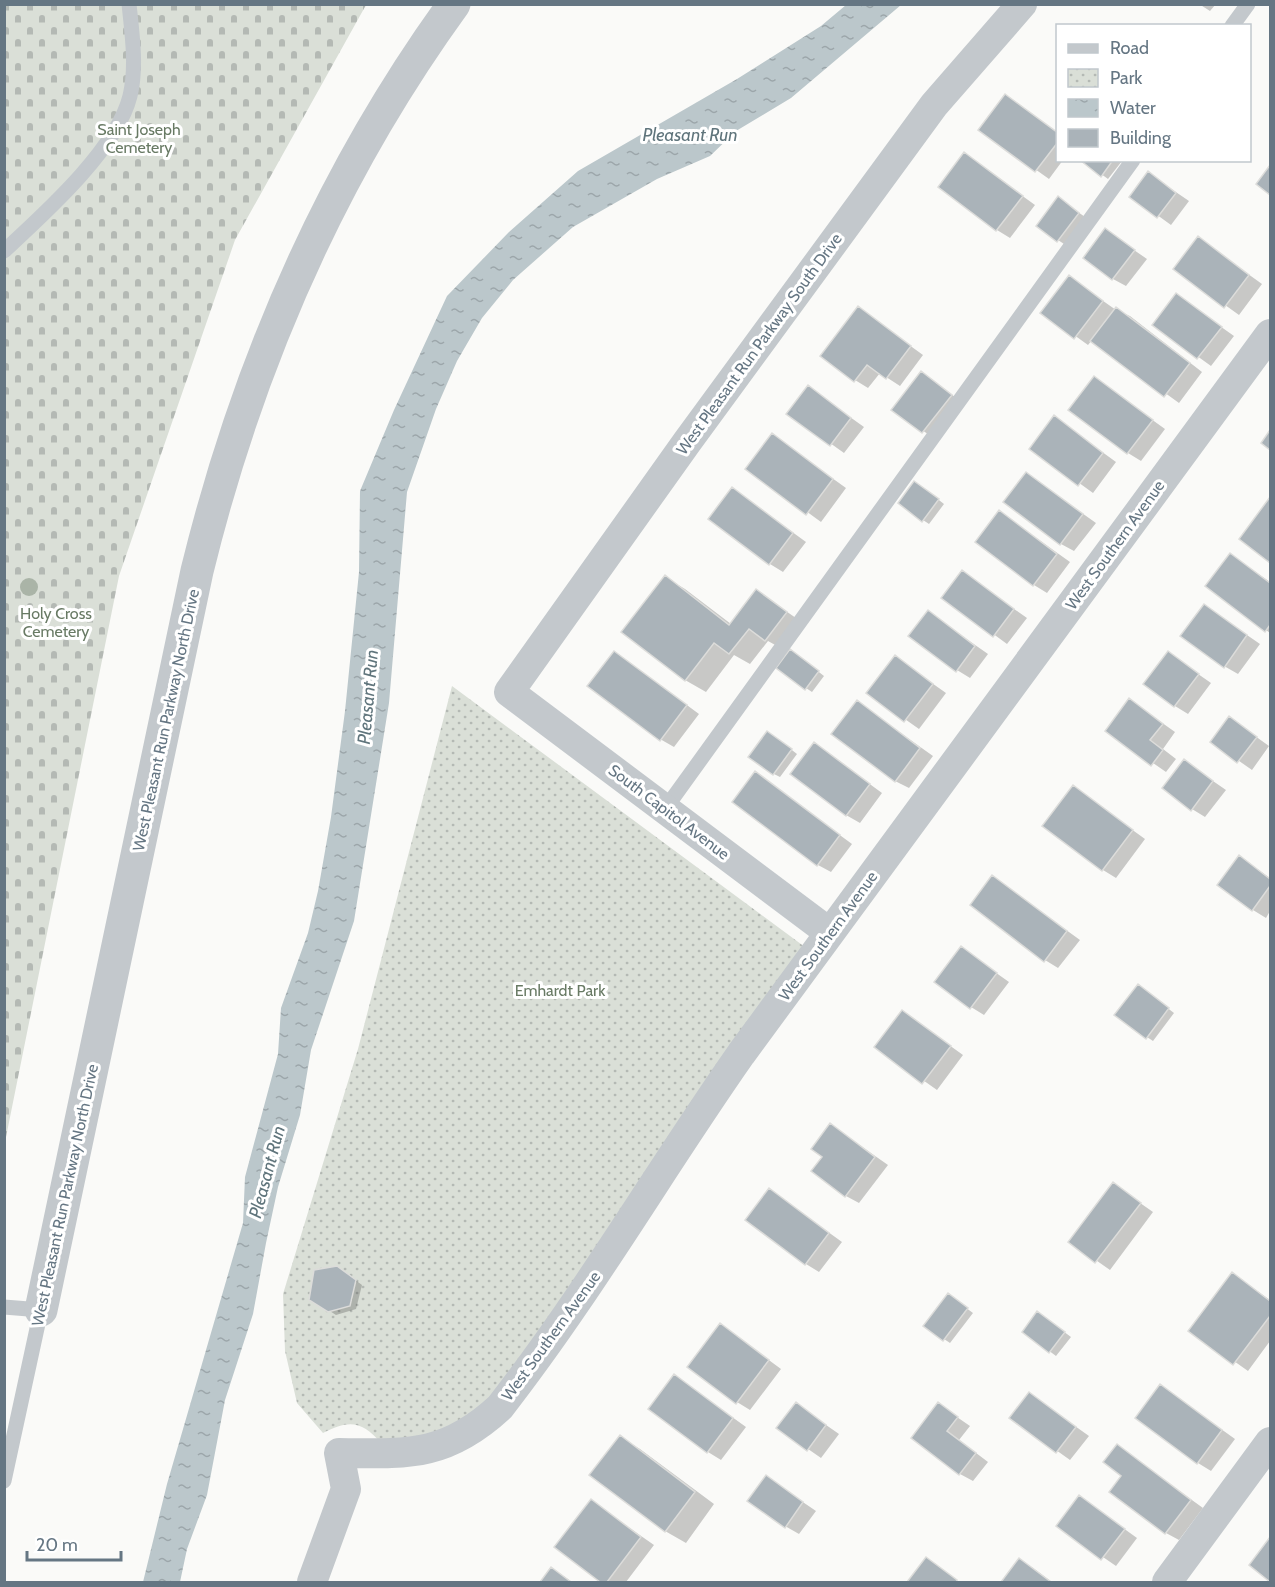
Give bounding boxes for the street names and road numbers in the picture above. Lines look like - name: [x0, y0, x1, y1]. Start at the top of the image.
- street label: West Pleasant Run Parkway South Drive: [672, 230, 846, 458]
- street label: West Southern Avenue: [1062, 477, 1168, 613]
- street label: West Pleasant Run Parkway North Drive: [129, 587, 203, 853]
- street label: South Capitol Avenue: [605, 760, 733, 864]
- street label: West Southern Avenue: [775, 868, 881, 1004]
- street label: West Pleasant Run Parkway North Drive: [28, 1062, 102, 1328]
- street label: West Southern Avenue: [498, 1268, 604, 1404]

